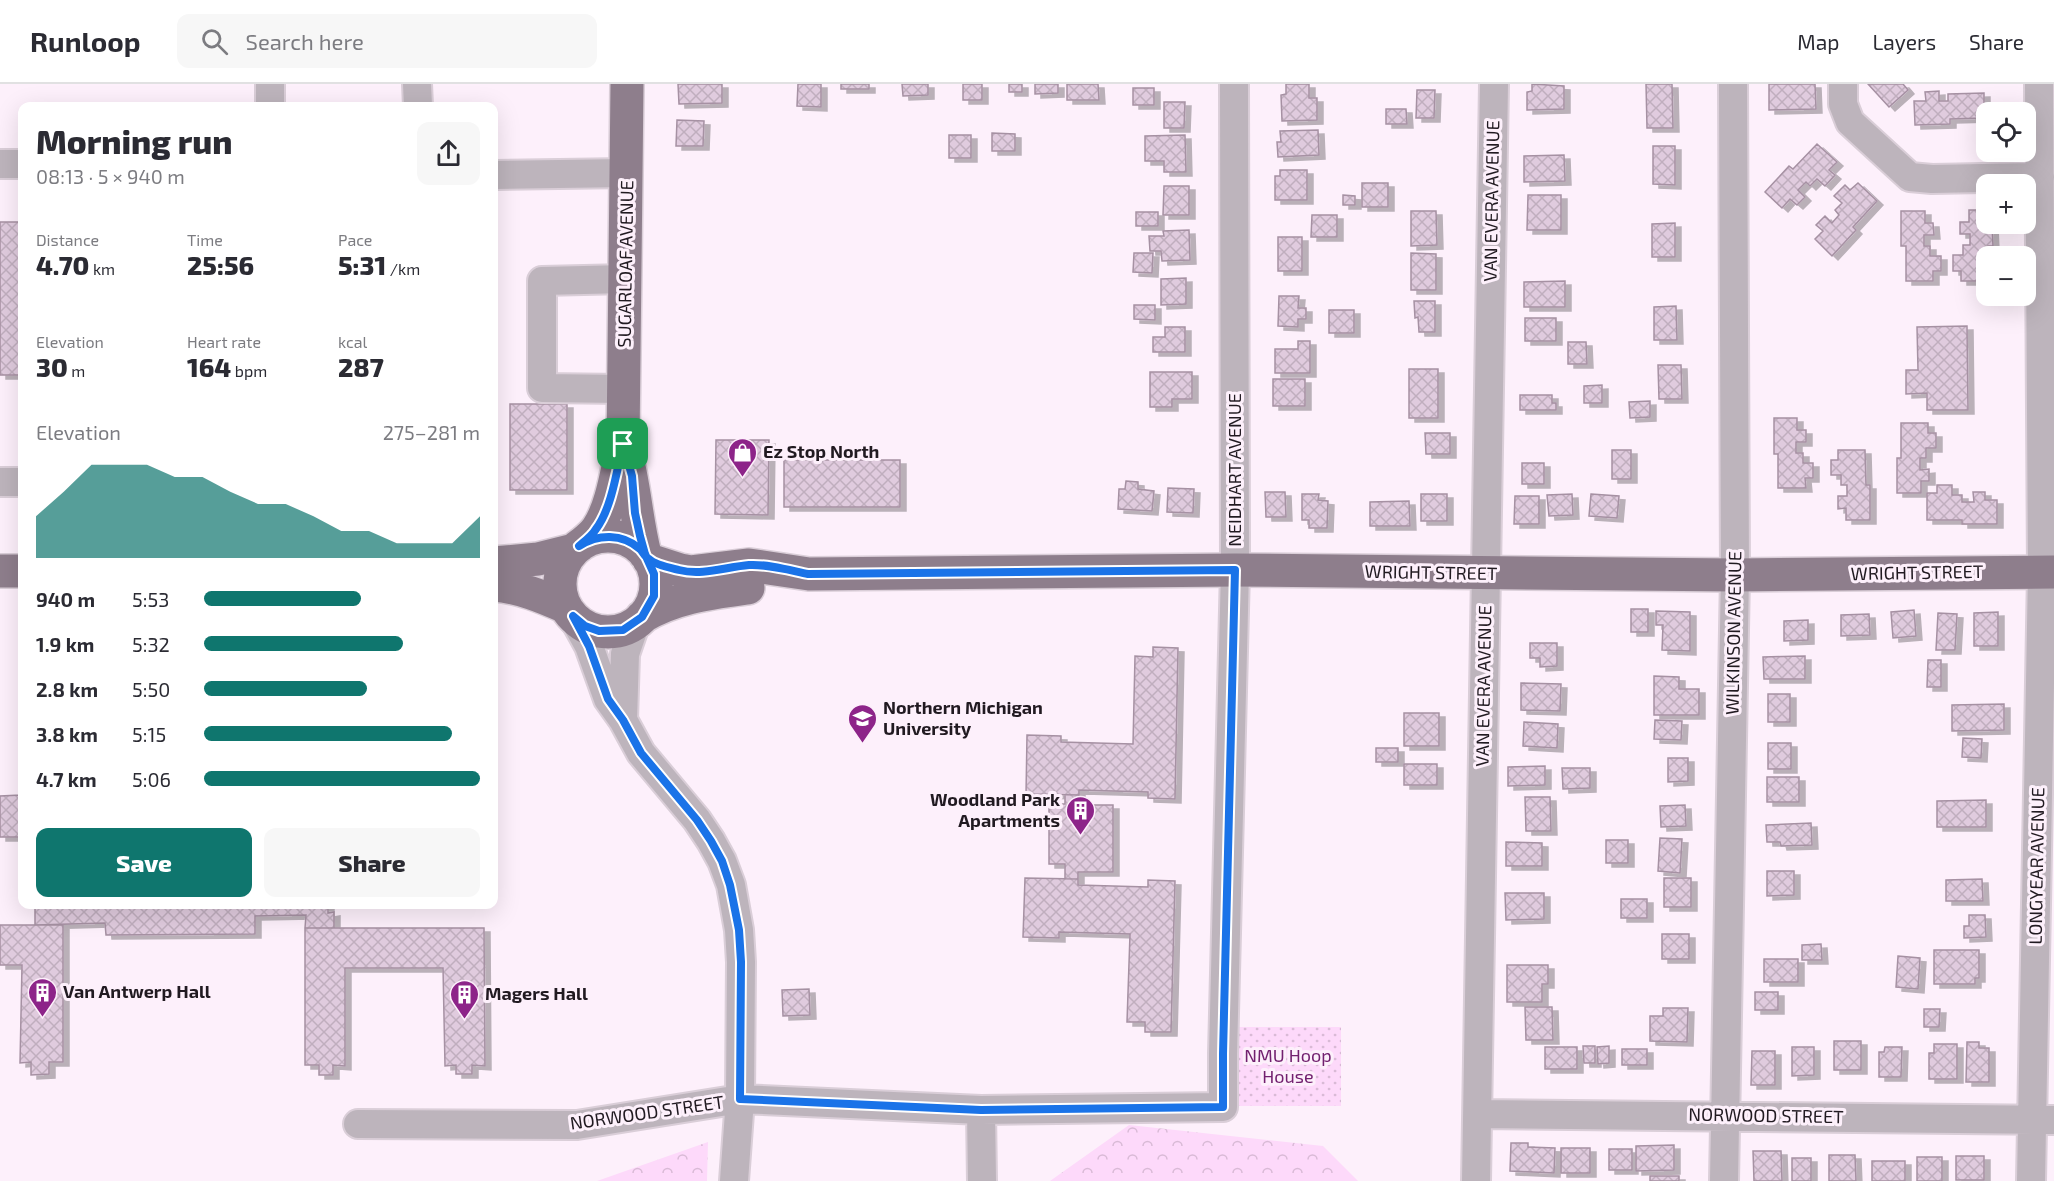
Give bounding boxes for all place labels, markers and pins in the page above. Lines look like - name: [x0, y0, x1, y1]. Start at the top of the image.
- pin: [597, 418, 648, 469]
- shop icon: Ez Stop North: [726, 436, 758, 478]
- place label: Ez Stop North: [763, 440, 879, 462]
- place label: Northern Michigan University: [883, 696, 1043, 739]
- school or university icon: Northern Michigan University: [846, 702, 878, 744]
- place label: Woodland Park Apartments: [930, 788, 1060, 831]
- building icon: Woodland Park Apartments: [1065, 794, 1097, 836]
- building icon: Van Antwerp Hall: [26, 976, 58, 1018]
- building icon: Magers Hall: [448, 978, 480, 1020]
- place label: Van Antwerp Hall: [63, 980, 211, 1002]
- place label: Magers Hall: [485, 982, 588, 1004]

